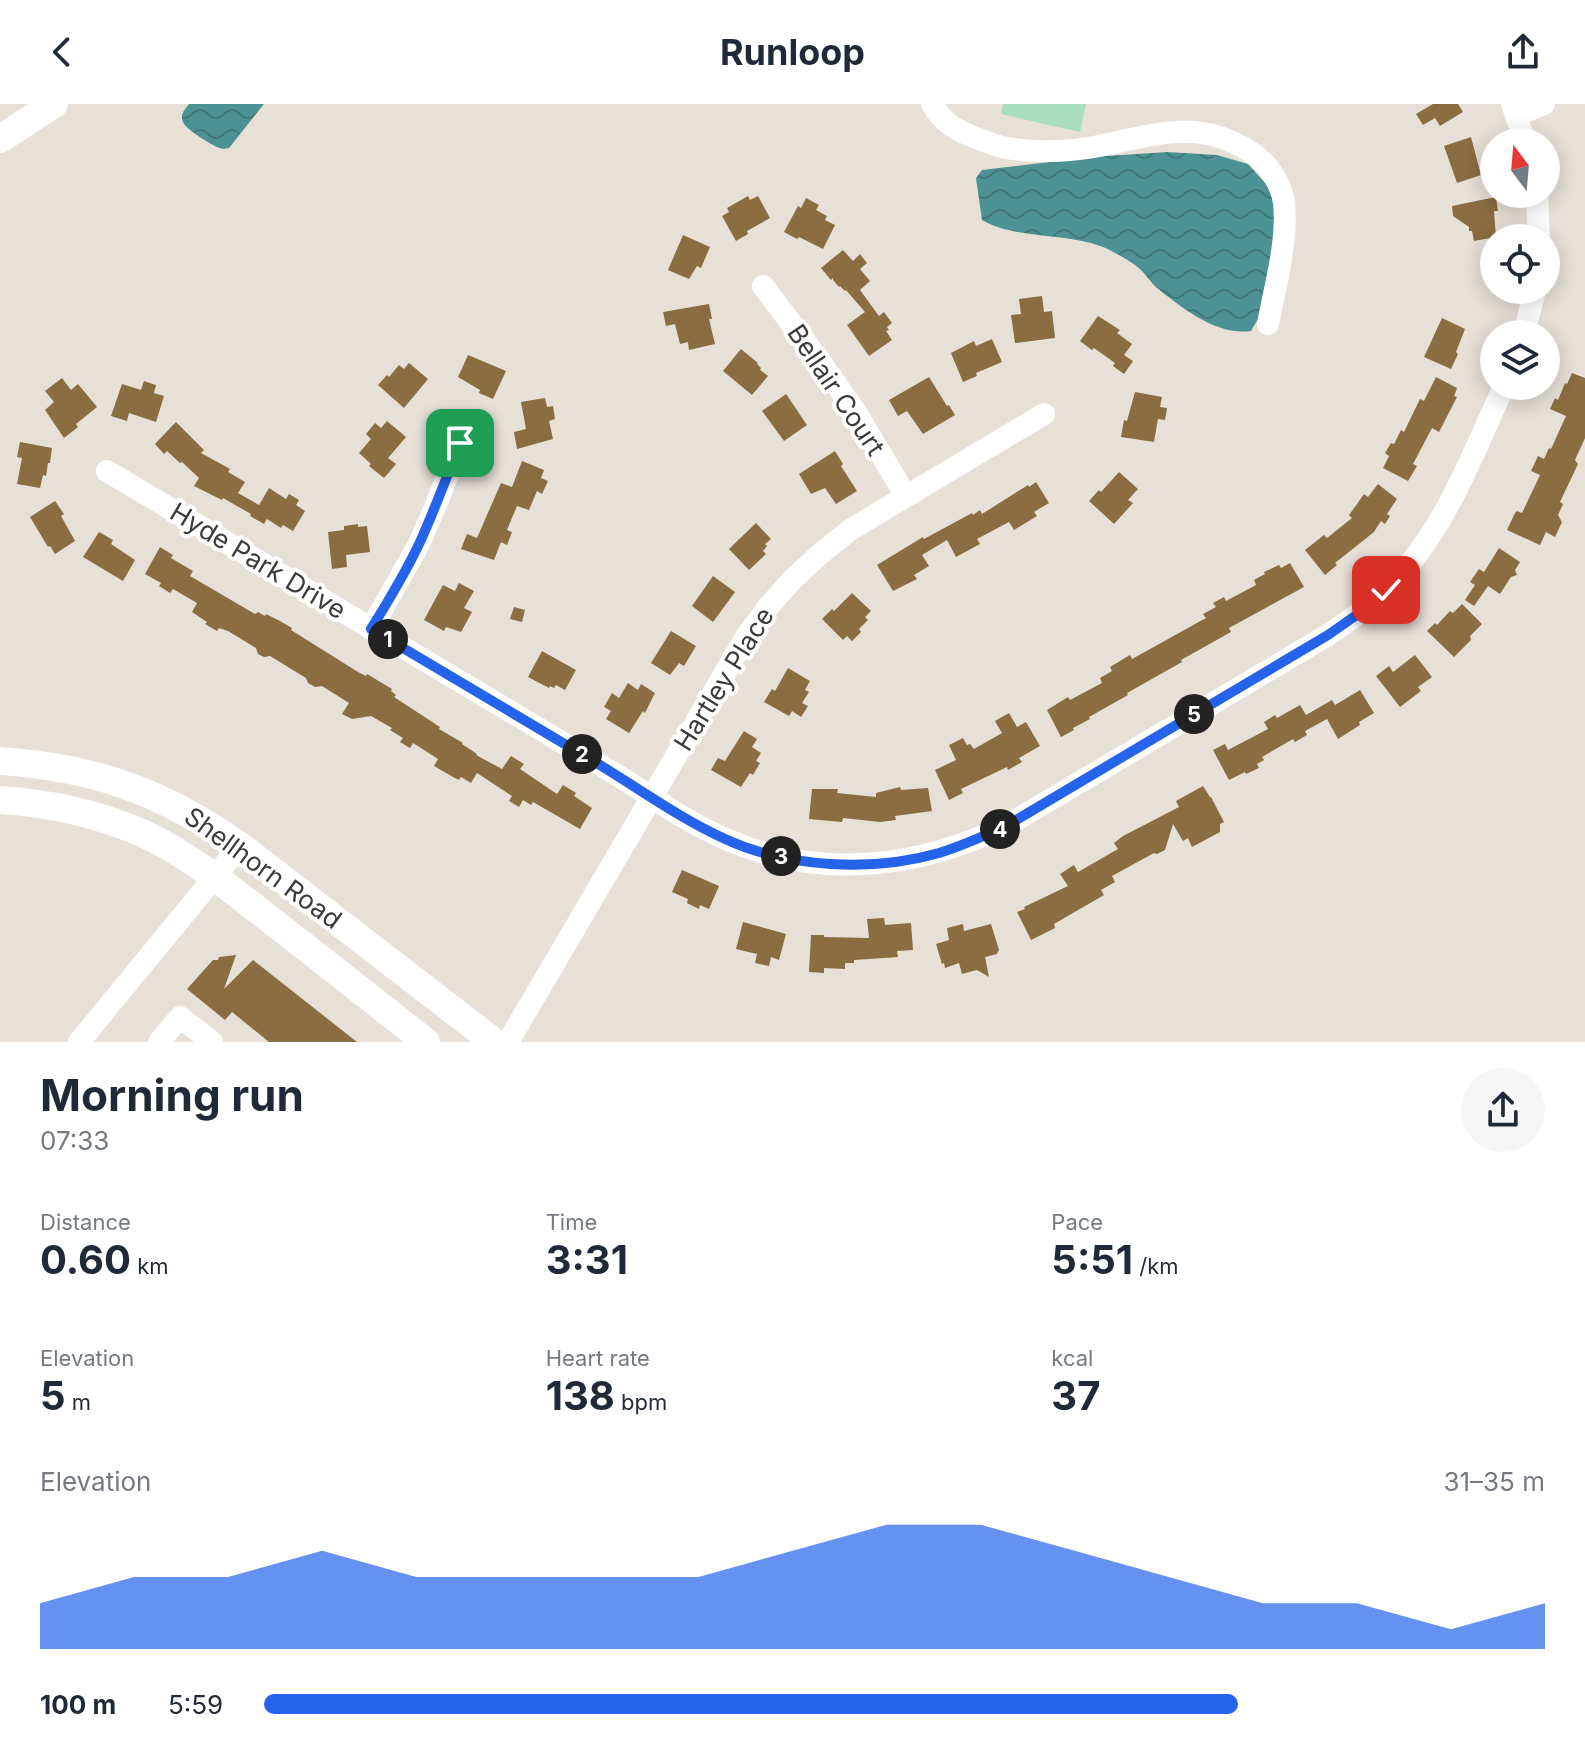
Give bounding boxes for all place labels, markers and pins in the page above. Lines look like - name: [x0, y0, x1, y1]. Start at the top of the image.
- pin: [426, 409, 494, 477]
- pin: [1352, 556, 1420, 624]
- pin: 1: [368, 619, 408, 659]
- pin: 5: [1174, 694, 1214, 734]
- pin: 2: [562, 734, 602, 774]
- pin: 4: [980, 809, 1020, 849]
- pin: 3: [761, 836, 801, 876]

